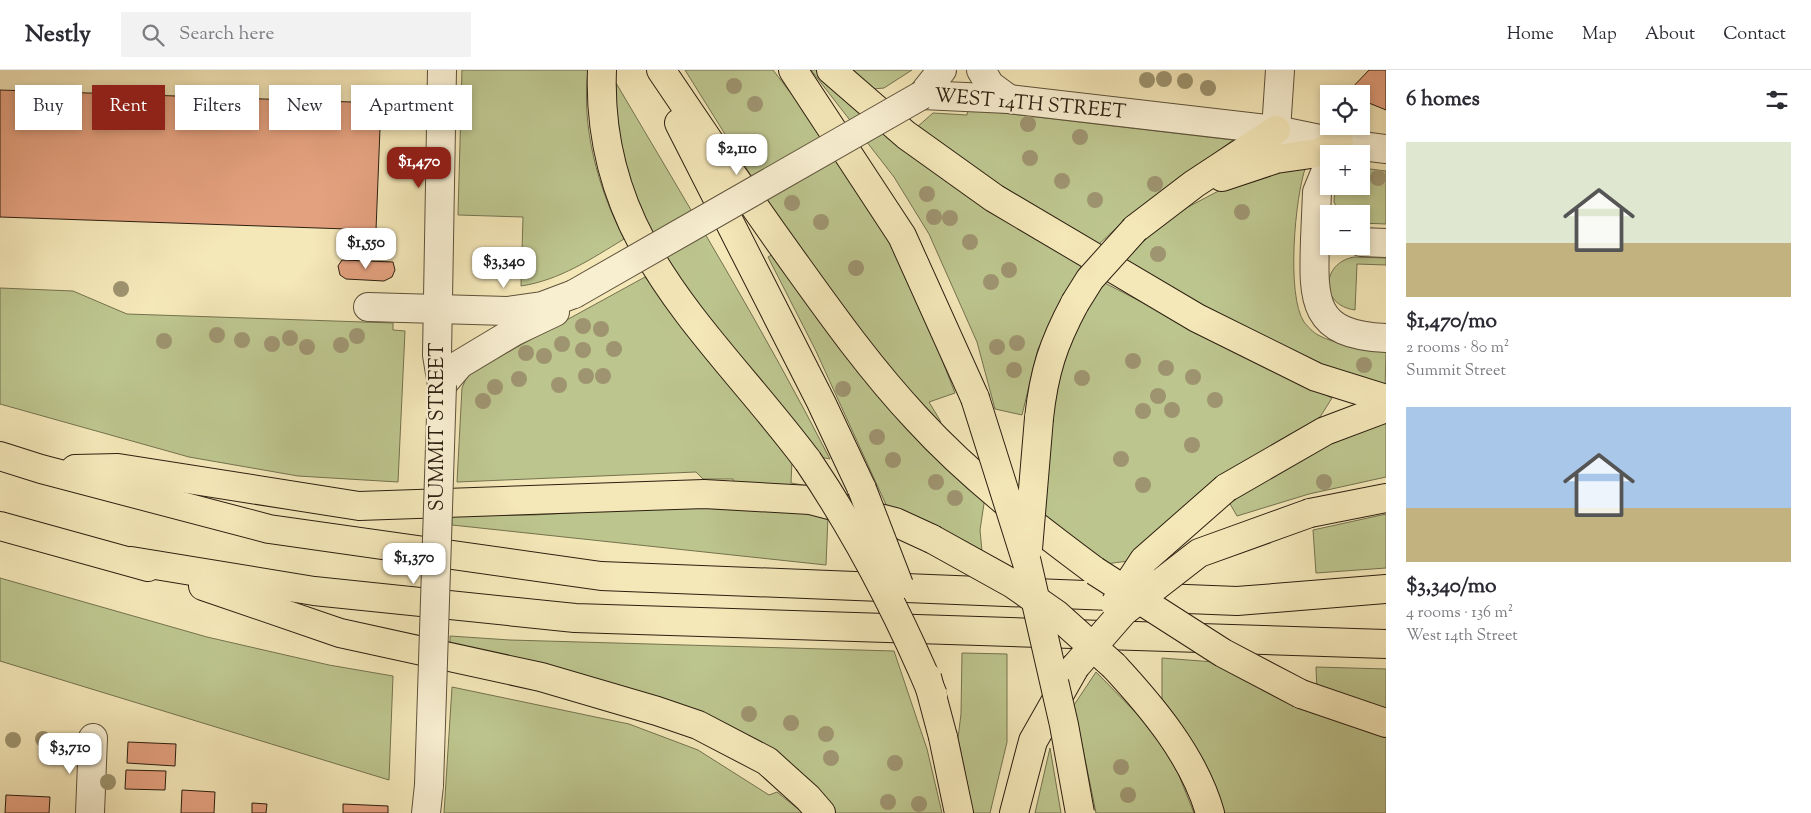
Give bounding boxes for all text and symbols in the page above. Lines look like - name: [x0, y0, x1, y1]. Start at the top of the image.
- search box: [121, 12, 471, 57]
- text: Nestly: [25, 18, 91, 52]
- icon: search: [139, 21, 167, 49]
- text: Search here: [179, 21, 274, 48]
- text: Home: [1507, 22, 1554, 48]
- text: Map: [1582, 22, 1617, 48]
- text: About: [1645, 22, 1695, 48]
- text: Contact: [1723, 22, 1786, 48]
- street label: WEST 14TH STREET: [933, 82, 1127, 128]
- chip: Buy: [15, 85, 82, 130]
- chip: Rent: [92, 85, 165, 130]
- chip: Filters: [175, 85, 259, 130]
- chip: New: [269, 85, 341, 130]
- chip: Apartment: [351, 85, 472, 130]
- map controls: [1320, 85, 1370, 255]
- button: locate: [1320, 85, 1370, 135]
- text: 6 homes: [1406, 85, 1480, 115]
- icon: filters: [1763, 86, 1791, 114]
- pin: $2,110: [696, 134, 778, 176]
- text: $2,110: [717, 138, 757, 161]
- button: +: [1320, 145, 1370, 195]
- pin: $1,470: [378, 146, 460, 189]
- text: $1,470: [398, 151, 440, 174]
- icon: home: [1554, 175, 1644, 265]
- button: −: [1320, 205, 1370, 255]
- pin: $1,550: [325, 228, 407, 270]
- text: $1,550: [347, 232, 385, 255]
- pin: $3,340: [463, 246, 545, 289]
- text: $3,340: [483, 251, 525, 274]
- text: $1,470/mo: [1406, 307, 1497, 337]
- text: 2 rooms · 80 m²: [1406, 337, 1509, 360]
- street label: SUMMIT STREET: [424, 343, 453, 511]
- text: Summit Street: [1406, 360, 1506, 383]
- icon: home: [1554, 440, 1644, 530]
- pin: $1,370: [373, 542, 455, 585]
- text: $1,370: [394, 547, 434, 570]
- text: $3,340/mo: [1406, 572, 1496, 602]
- text: 4 rooms · 136 m²: [1406, 602, 1513, 625]
- text: West 14th Street: [1406, 625, 1518, 648]
- pin: $3,710: [29, 732, 111, 775]
- text: $3,710: [50, 737, 90, 760]

